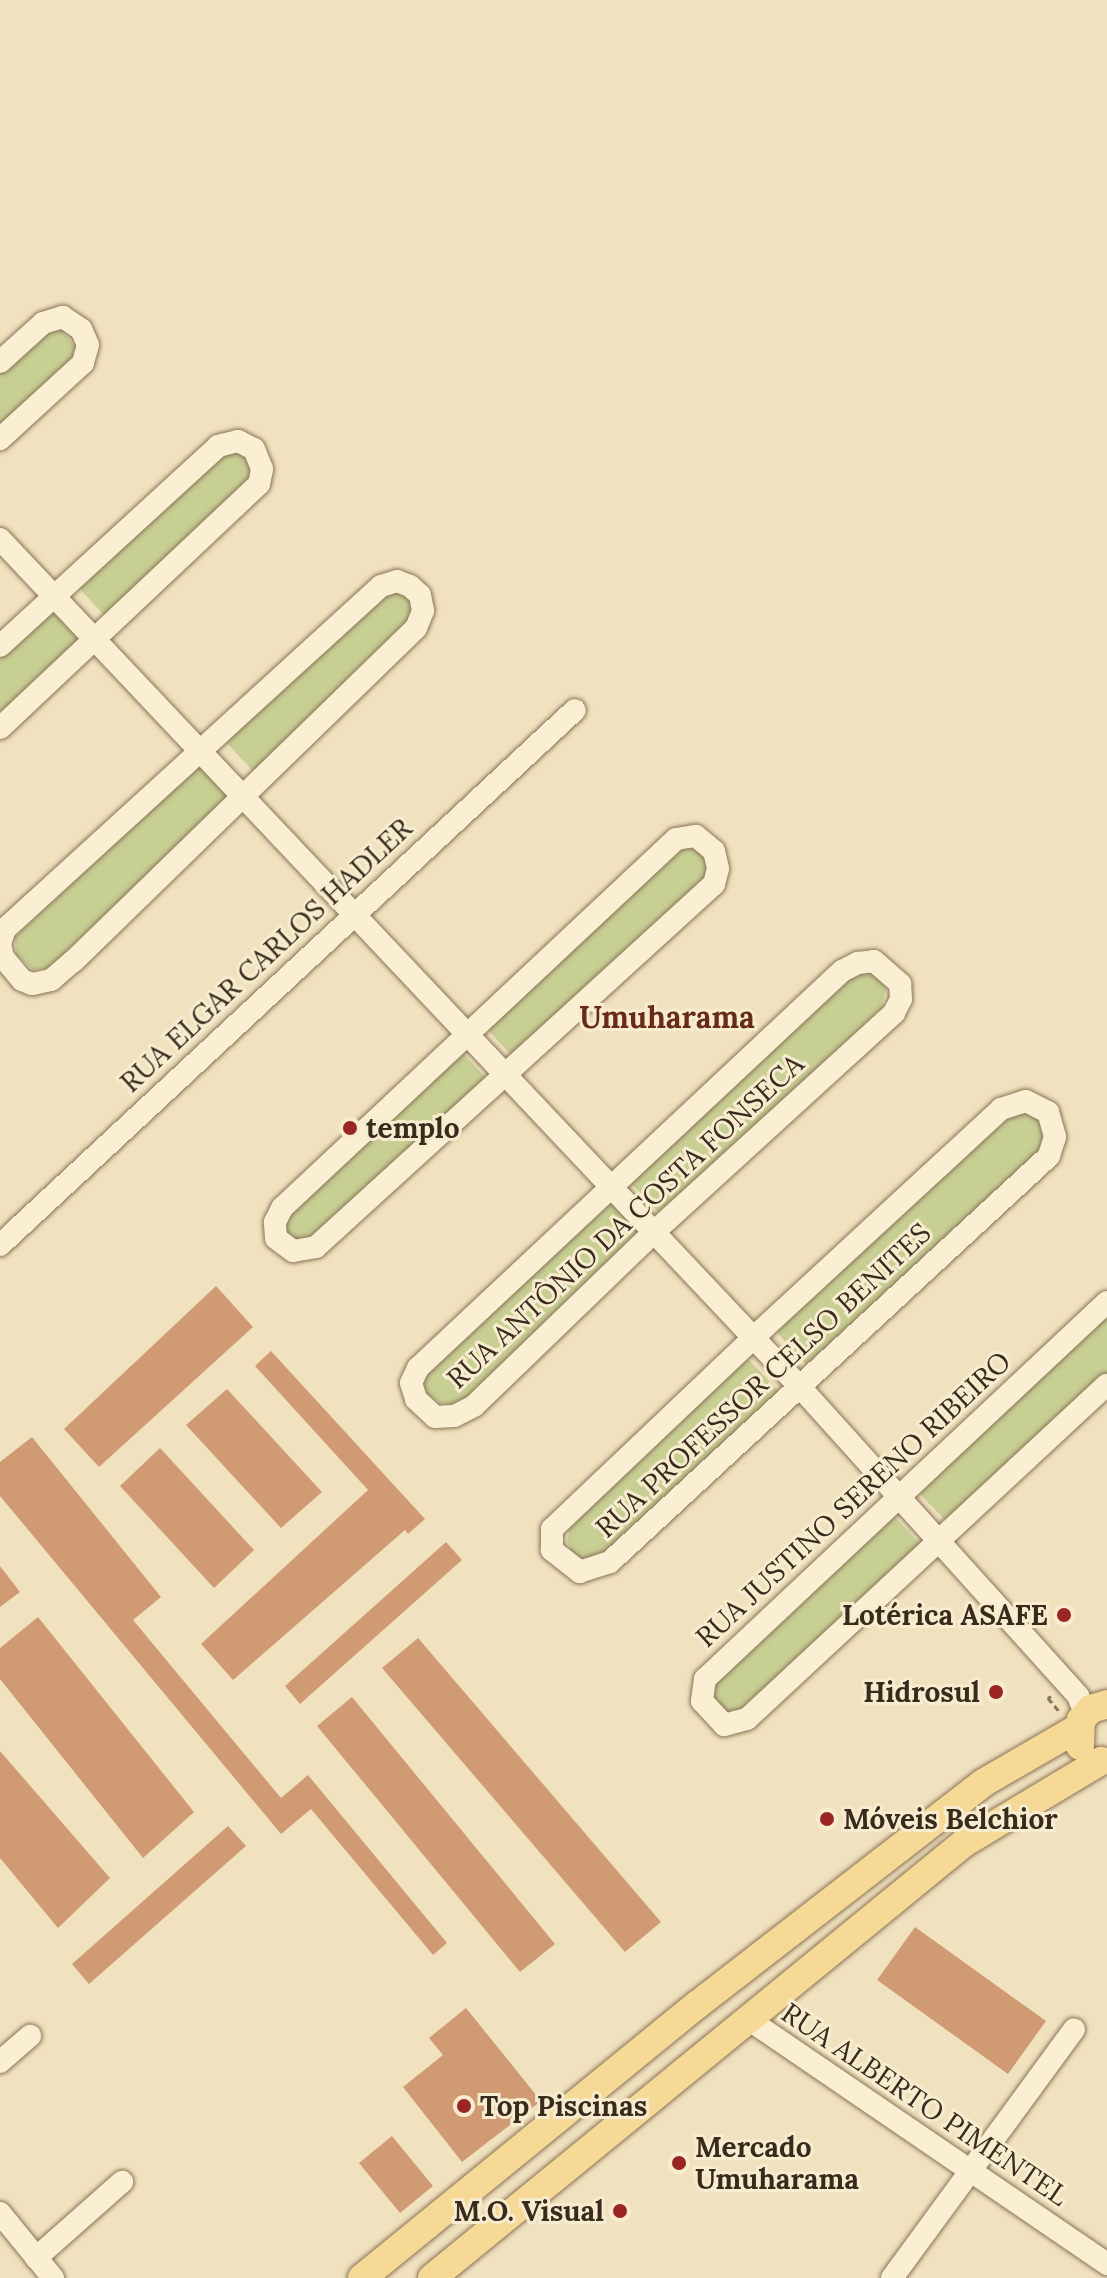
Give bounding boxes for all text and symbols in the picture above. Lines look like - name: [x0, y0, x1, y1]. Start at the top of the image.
- street label: RUA ELGAR CARLOS HADLER: [113, 811, 419, 1099]
- district label: Umuharama: [579, 999, 755, 1035]
- street label: RUA ANTÔNIO DA COSTA FONSECA: [440, 1047, 810, 1395]
- place label: templo: [366, 1111, 460, 1145]
- marker: templo: [341, 1119, 359, 1137]
- street label: RUA PROFESSOR CELSO BENITES: [589, 1216, 937, 1544]
- street label: RUA JUSTINO SERENO RIBEIRO: [689, 1344, 1017, 1654]
- place label: Lotérica ASAFE: [842, 1598, 1048, 1632]
- marker: Lotérica ASAFE: [1055, 1606, 1073, 1624]
- place label: Hidrosul: [863, 1675, 980, 1709]
- marker: Hidrosul: [987, 1683, 1005, 1701]
- place label: Móveis Belchior: [843, 1802, 1058, 1836]
- marker: Móveis Belchior: [818, 1810, 836, 1828]
- street label: RUA ALBERTO PIMENTEL: [775, 1995, 1075, 2213]
- place label: Top Piscinas: [480, 2089, 647, 2123]
- marker: Top Piscinas: [455, 2097, 473, 2115]
- place label: Mercado Umuharama: [695, 2130, 859, 2196]
- marker: Mercado Umuharama: [670, 2154, 688, 2172]
- place label: M.O. Visual: [454, 2194, 604, 2228]
- marker: M.O. Visual: [611, 2202, 629, 2220]

